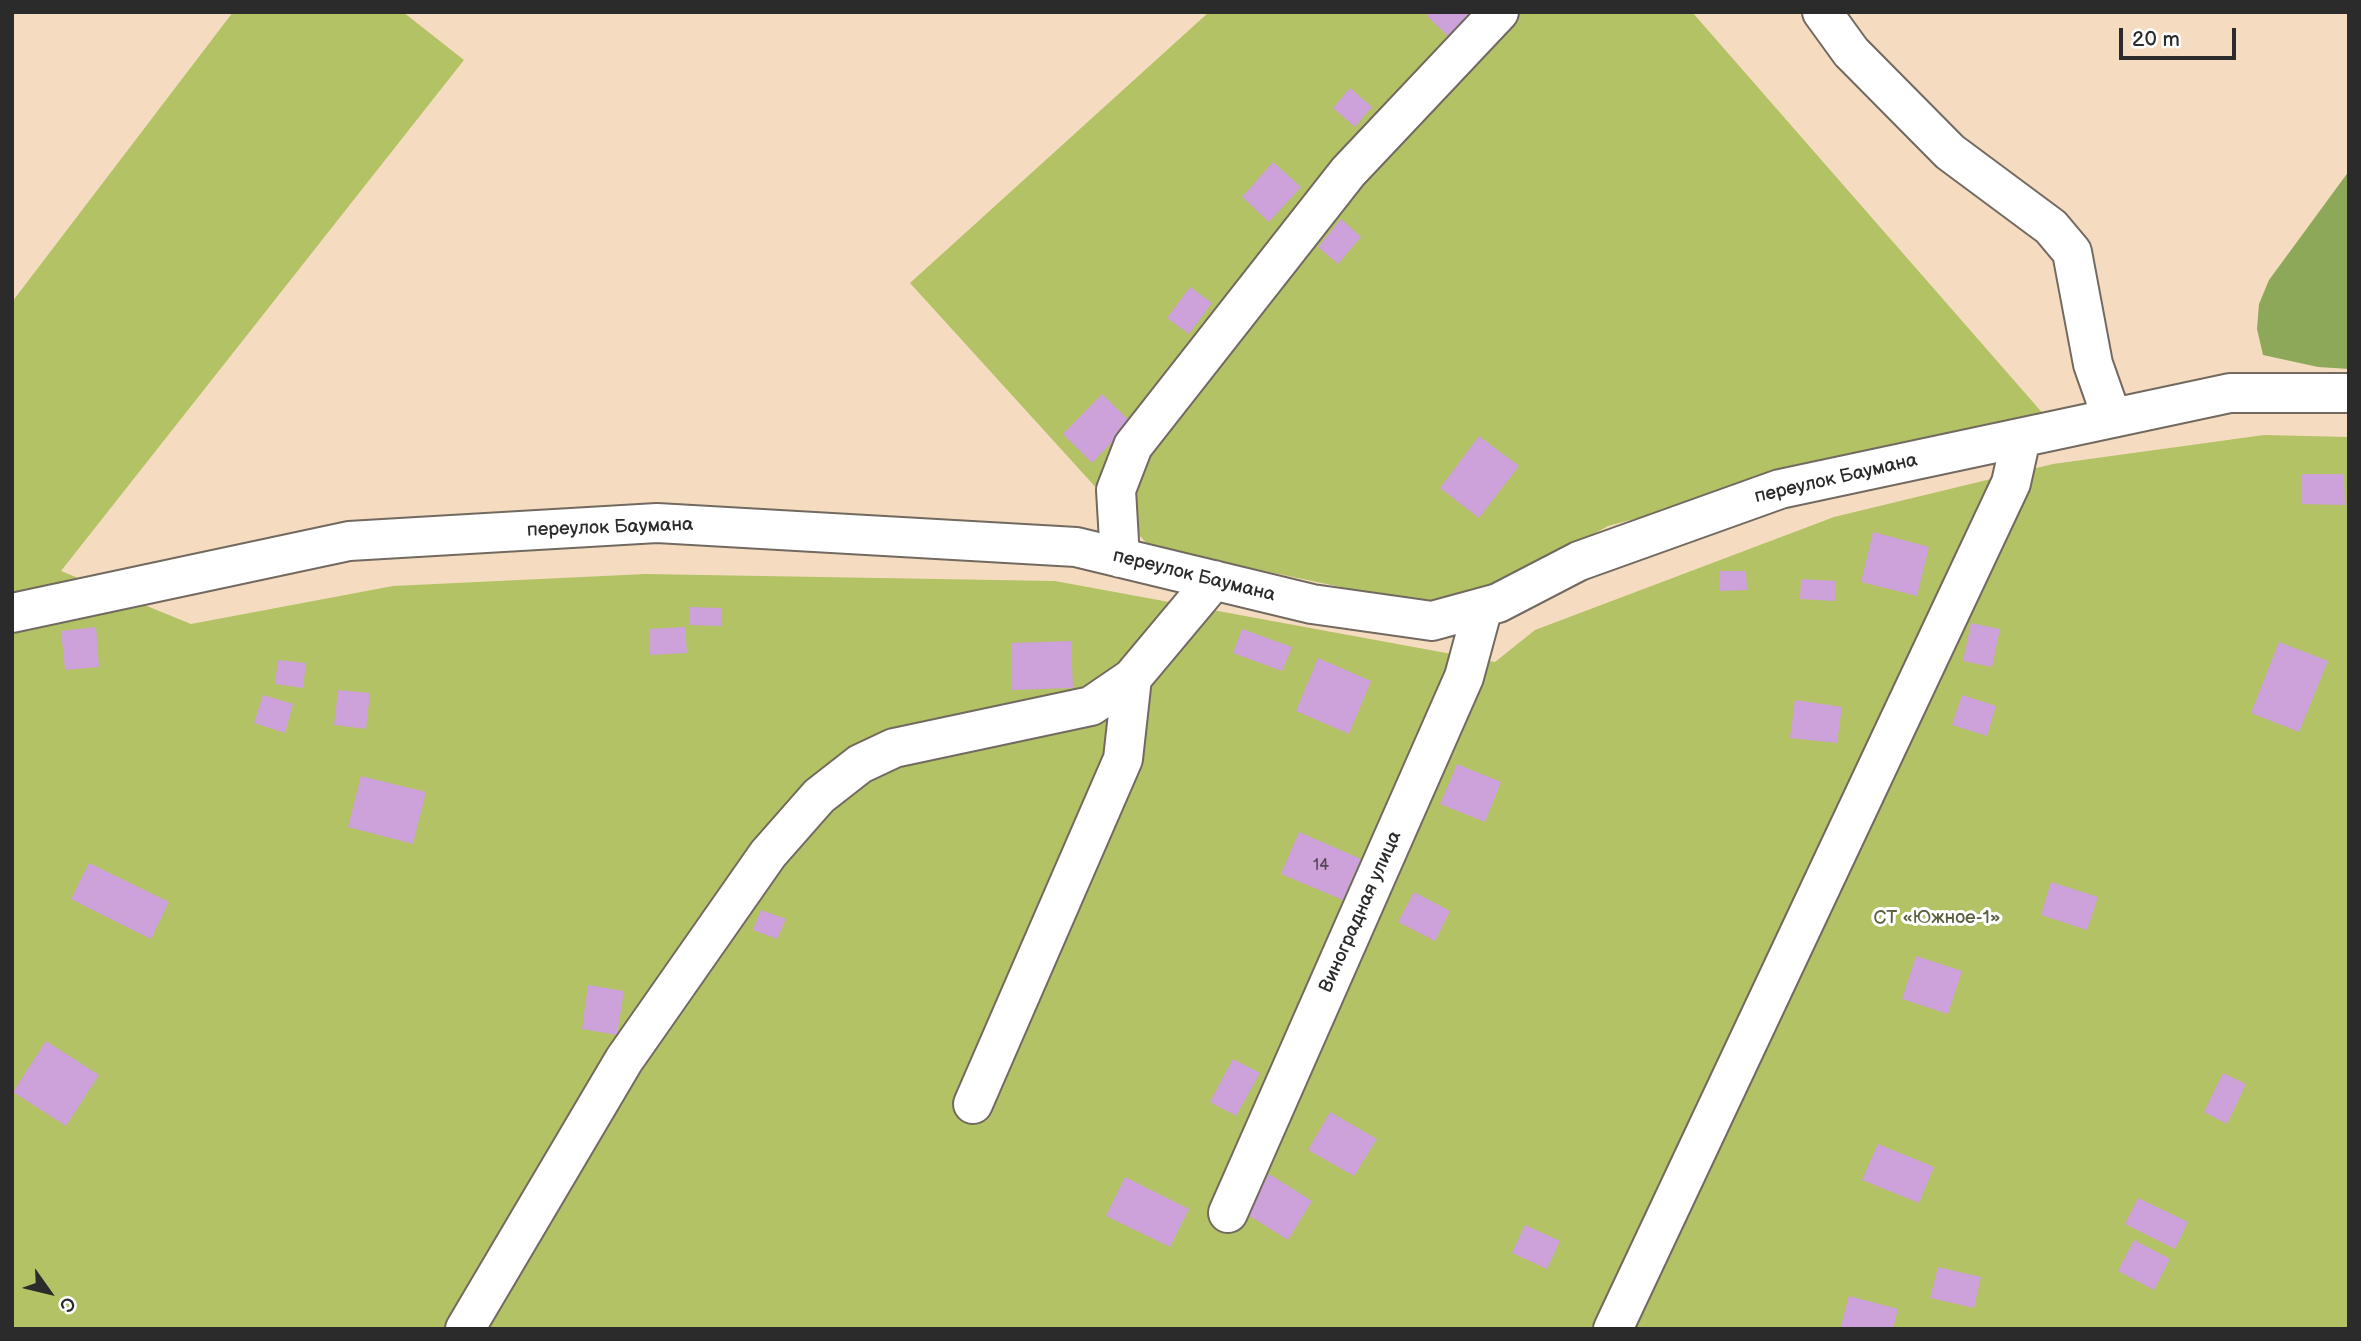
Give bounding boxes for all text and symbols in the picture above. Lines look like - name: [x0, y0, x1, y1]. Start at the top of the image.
- scale bar: [2123, 14, 2240, 58]
- text: 20 m: [2132, 27, 2180, 52]
- street label: переулок Баумана: [1752, 449, 1920, 509]
- street label: переулок Баумана: [526, 514, 694, 542]
- street label: переулок Баумана: [1110, 545, 1278, 607]
- street label: Виноградная улица: [1315, 828, 1407, 996]
- house number: 14: [1313, 856, 1329, 876]
- park label: СТ «Южное-1»: [1873, 907, 2001, 929]
- north arrow: [14, 1257, 84, 1327]
- text: С: [54, 1292, 80, 1316]

